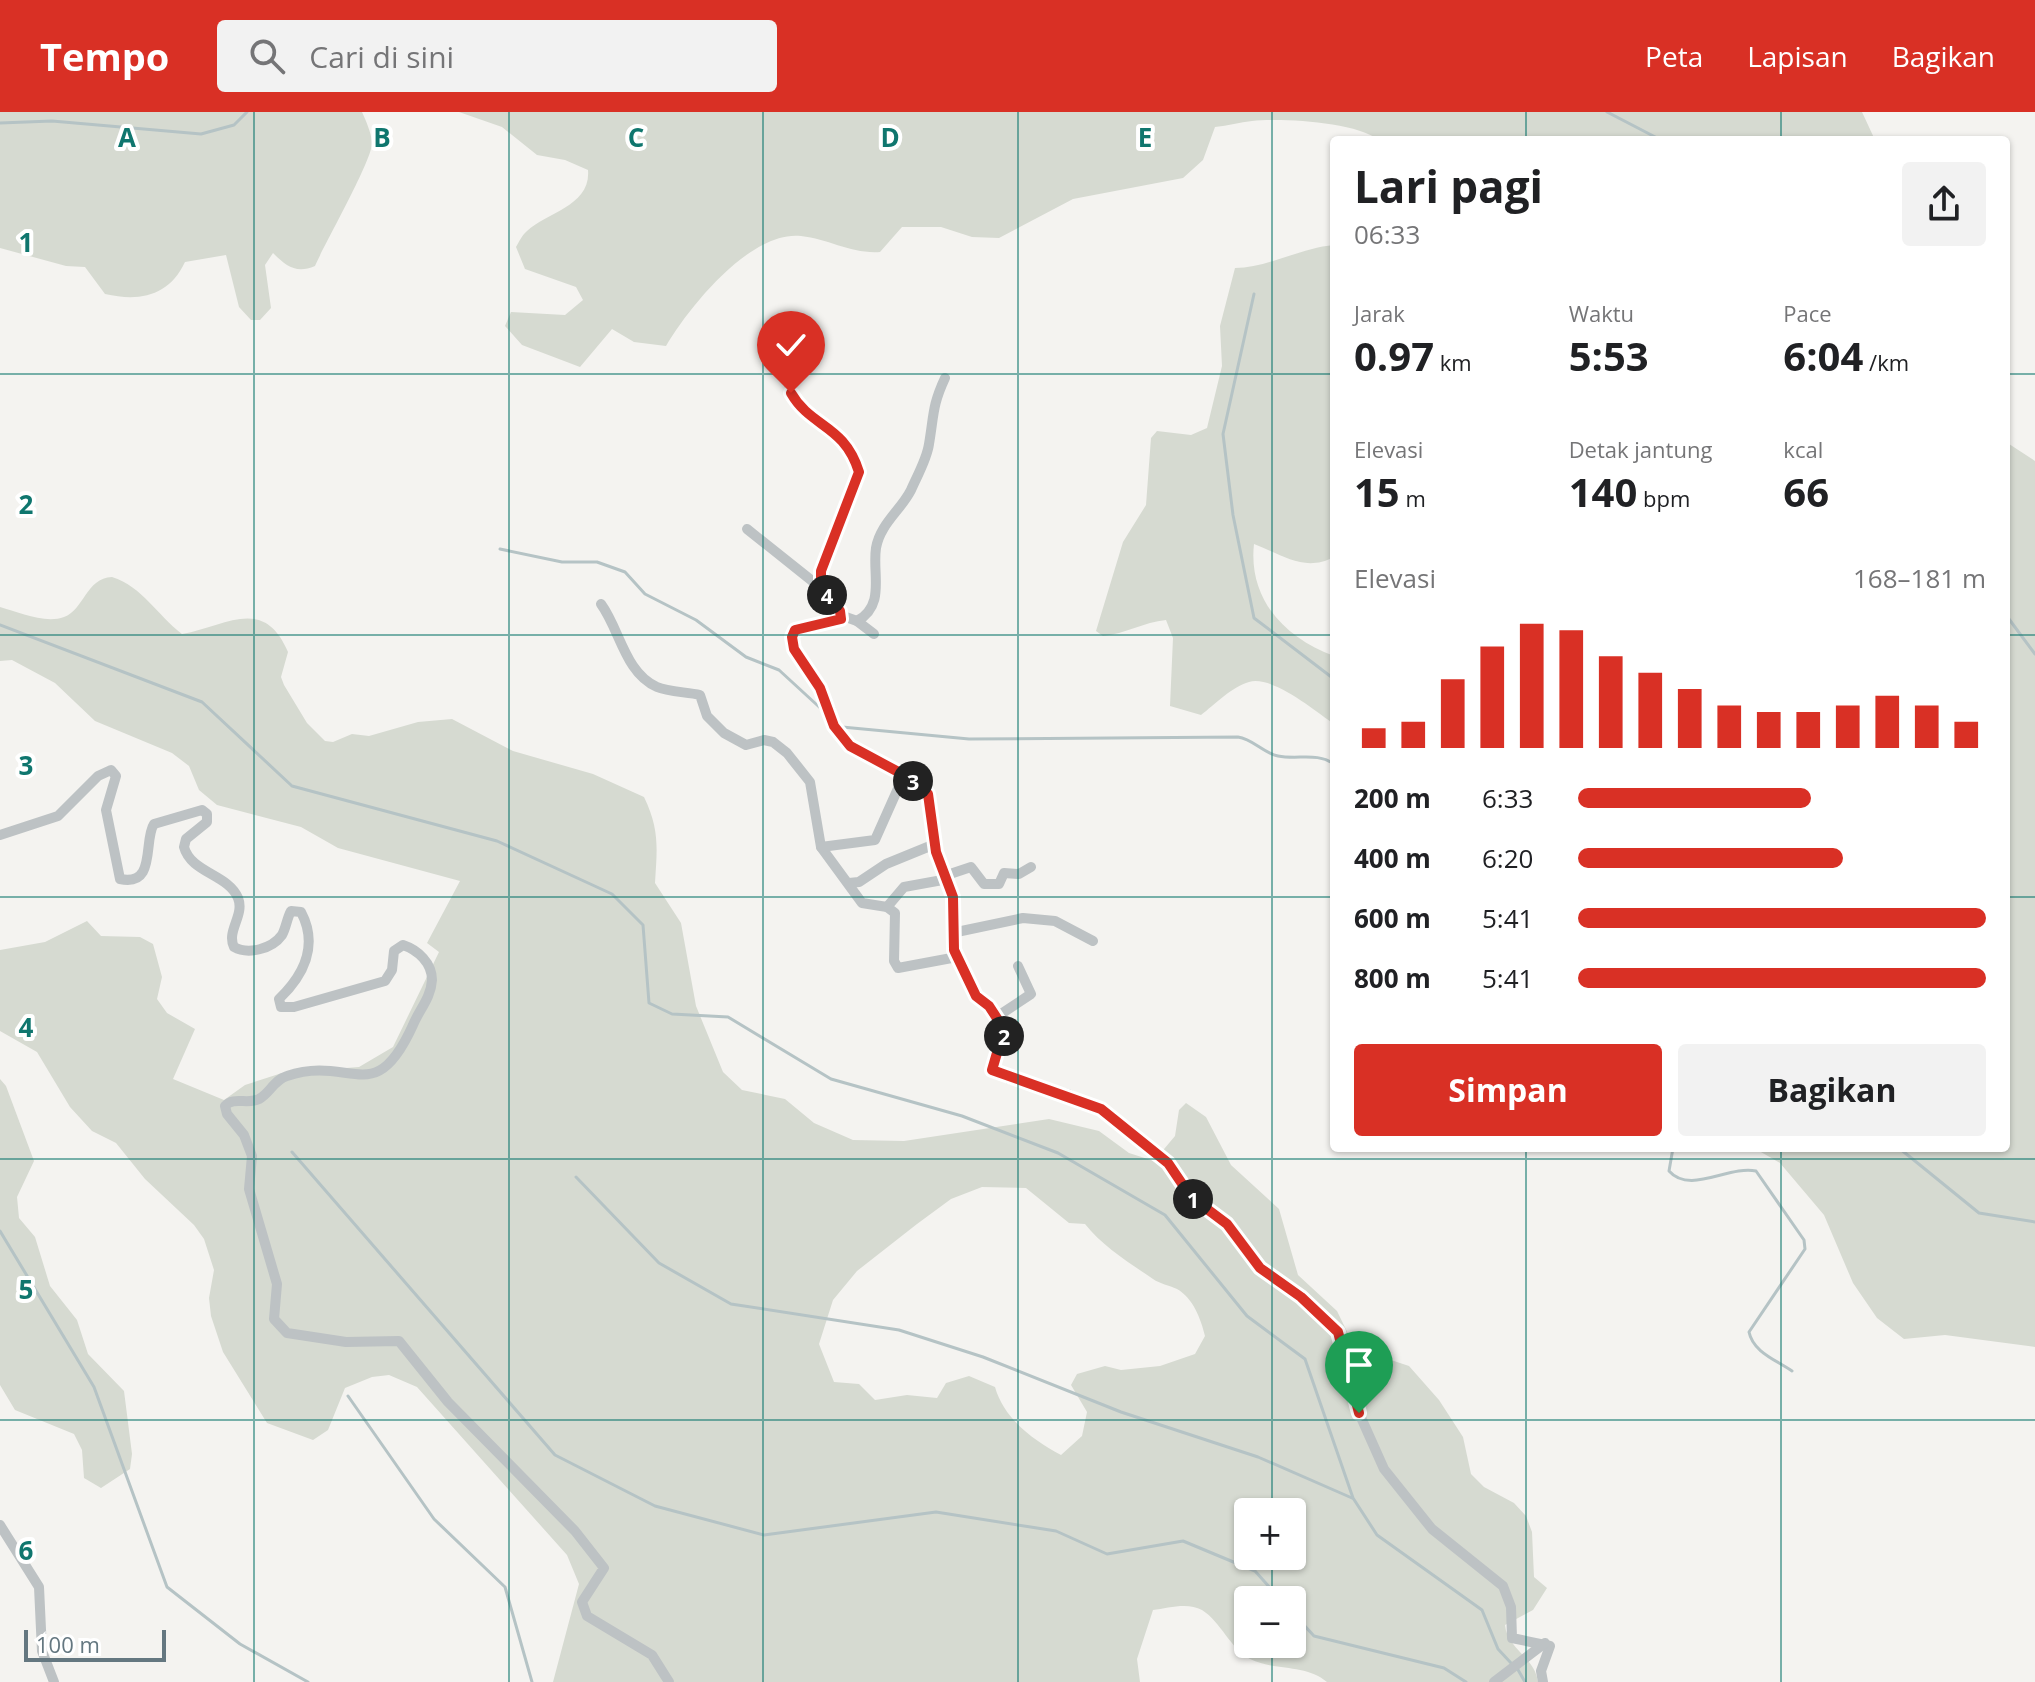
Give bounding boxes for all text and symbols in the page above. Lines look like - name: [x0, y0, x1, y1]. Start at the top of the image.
- search box: [217, 20, 777, 92]
- text: Tempo: [40, 30, 169, 82]
- icon: search: [245, 34, 289, 78]
- text: Cari di sini: [309, 36, 454, 77]
- text: Peta: [1645, 37, 1703, 75]
- text: Lapisan: [1747, 37, 1848, 75]
- text: Bagikan: [1892, 37, 1995, 75]
- text: A: [118, 119, 136, 155]
- text: B: [373, 119, 391, 155]
- text: C: [628, 119, 644, 155]
- text: D: [880, 119, 900, 155]
- text: E: [1138, 119, 1152, 155]
- text: Lari pagi: [1354, 156, 1543, 216]
- button: share: [1902, 162, 1986, 246]
- text: 06:33: [1354, 216, 1420, 252]
- text: 1: [19, 224, 33, 260]
- text: Jarak: [1354, 298, 1405, 328]
- text: Waktu: [1569, 298, 1634, 328]
- text: Pace: [1783, 298, 1832, 328]
- pin: [757, 311, 825, 393]
- icon: check: [769, 323, 813, 367]
- text: 0.97: [1354, 328, 1434, 383]
- text: 5:53: [1569, 328, 1649, 383]
- text: 6:04: [1783, 328, 1863, 383]
- text: km: [1434, 347, 1472, 377]
- text: /km: [1863, 347, 1909, 377]
- text: Elevasi: [1354, 434, 1423, 464]
- text: Detak jantung: [1569, 434, 1712, 464]
- text: kcal: [1783, 434, 1823, 464]
- text: 15: [1354, 464, 1400, 519]
- text: 140: [1569, 464, 1637, 519]
- text: 66: [1783, 464, 1829, 519]
- text: m: [1400, 483, 1426, 513]
- text: bpm: [1637, 483, 1690, 513]
- text: 2: [19, 486, 34, 522]
- text: Elevasi: [1354, 560, 1436, 596]
- text: 168–181 m: [1853, 560, 1986, 596]
- pin: 4: [807, 575, 847, 615]
- text: 4: [821, 580, 833, 610]
- text: 3: [19, 747, 33, 783]
- pin: 3: [893, 761, 933, 801]
- text: 3: [907, 766, 919, 796]
- text: 200 m: [1354, 780, 1431, 816]
- text: 6:33: [1482, 780, 1533, 816]
- text: 400 m: [1354, 840, 1431, 876]
- text: 6:20: [1482, 840, 1533, 876]
- text: 600 m: [1354, 900, 1431, 936]
- text: 5:41: [1482, 900, 1533, 936]
- text: 800 m: [1354, 960, 1431, 996]
- text: 5:41: [1482, 960, 1533, 996]
- text: 4: [19, 1009, 34, 1045]
- pin: 2: [984, 1016, 1024, 1056]
- text: 2: [998, 1021, 1010, 1051]
- button: Simpan: [1354, 1044, 1662, 1136]
- button: Bagikan: [1678, 1044, 1986, 1136]
- pin: 1: [1173, 1179, 1213, 1219]
- text: 1: [1187, 1184, 1199, 1214]
- text: 5: [19, 1271, 33, 1307]
- pin: [1325, 1331, 1393, 1413]
- icon: arrive: [1337, 1343, 1381, 1387]
- map controls: [1234, 1498, 1306, 1658]
- button: +: [1234, 1498, 1306, 1570]
- text: 6: [19, 1532, 34, 1568]
- button: −: [1234, 1586, 1306, 1658]
- scale bar: [24, 1626, 166, 1662]
- text: 100 m: [36, 1629, 100, 1659]

